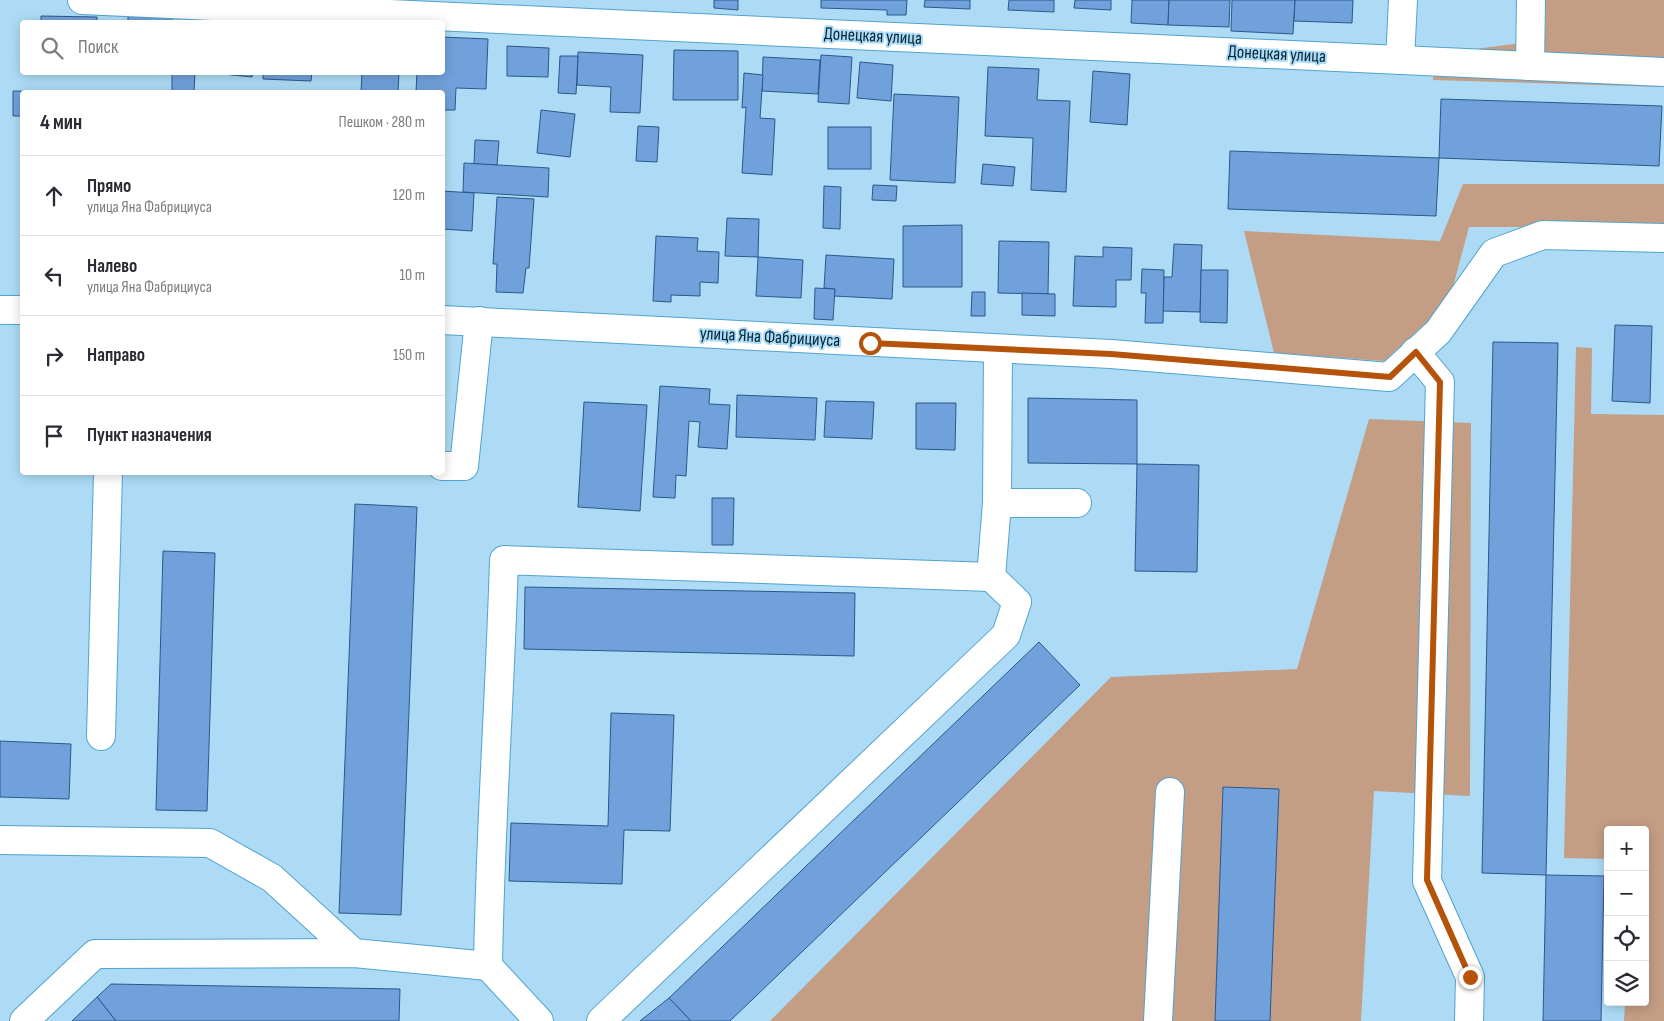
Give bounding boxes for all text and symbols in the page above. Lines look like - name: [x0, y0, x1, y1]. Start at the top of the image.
- search box: [20, 20, 445, 75]
- street label: Донецкая улица: [824, 23, 922, 49]
- icon: search: [38, 34, 66, 62]
- text: Поиск: [78, 36, 118, 59]
- street label: Донецкая улица: [1228, 41, 1326, 67]
- text: 4 мин: [40, 110, 82, 135]
- text: Пешком · 280 m: [339, 113, 425, 132]
- text: Прямо: [87, 175, 131, 198]
- icon: ahead: [40, 182, 68, 210]
- text: 120 m: [393, 186, 425, 205]
- text: улица Яна Фабрициуса: [87, 198, 212, 217]
- text: Налево: [87, 255, 137, 278]
- icon: left: [40, 262, 68, 290]
- text: 10 m: [399, 266, 425, 285]
- text: улица Яна Фабрициуса: [87, 278, 212, 297]
- street label: улица Яна Фабрициуса: [699, 323, 841, 351]
- route start: [859, 332, 882, 355]
- icon: right: [40, 342, 68, 370]
- text: Направо: [87, 344, 145, 367]
- text: 150 m: [393, 346, 425, 365]
- icon: arrive: [40, 422, 68, 450]
- text: Пункт назначения: [87, 424, 212, 447]
- map controls: [1604, 826, 1649, 1006]
- button: +: [1604, 826, 1649, 871]
- button: −: [1604, 871, 1649, 916]
- button: locate: [1604, 916, 1649, 961]
- button: layers: [1604, 961, 1649, 1006]
- route end: [1459, 966, 1482, 989]

